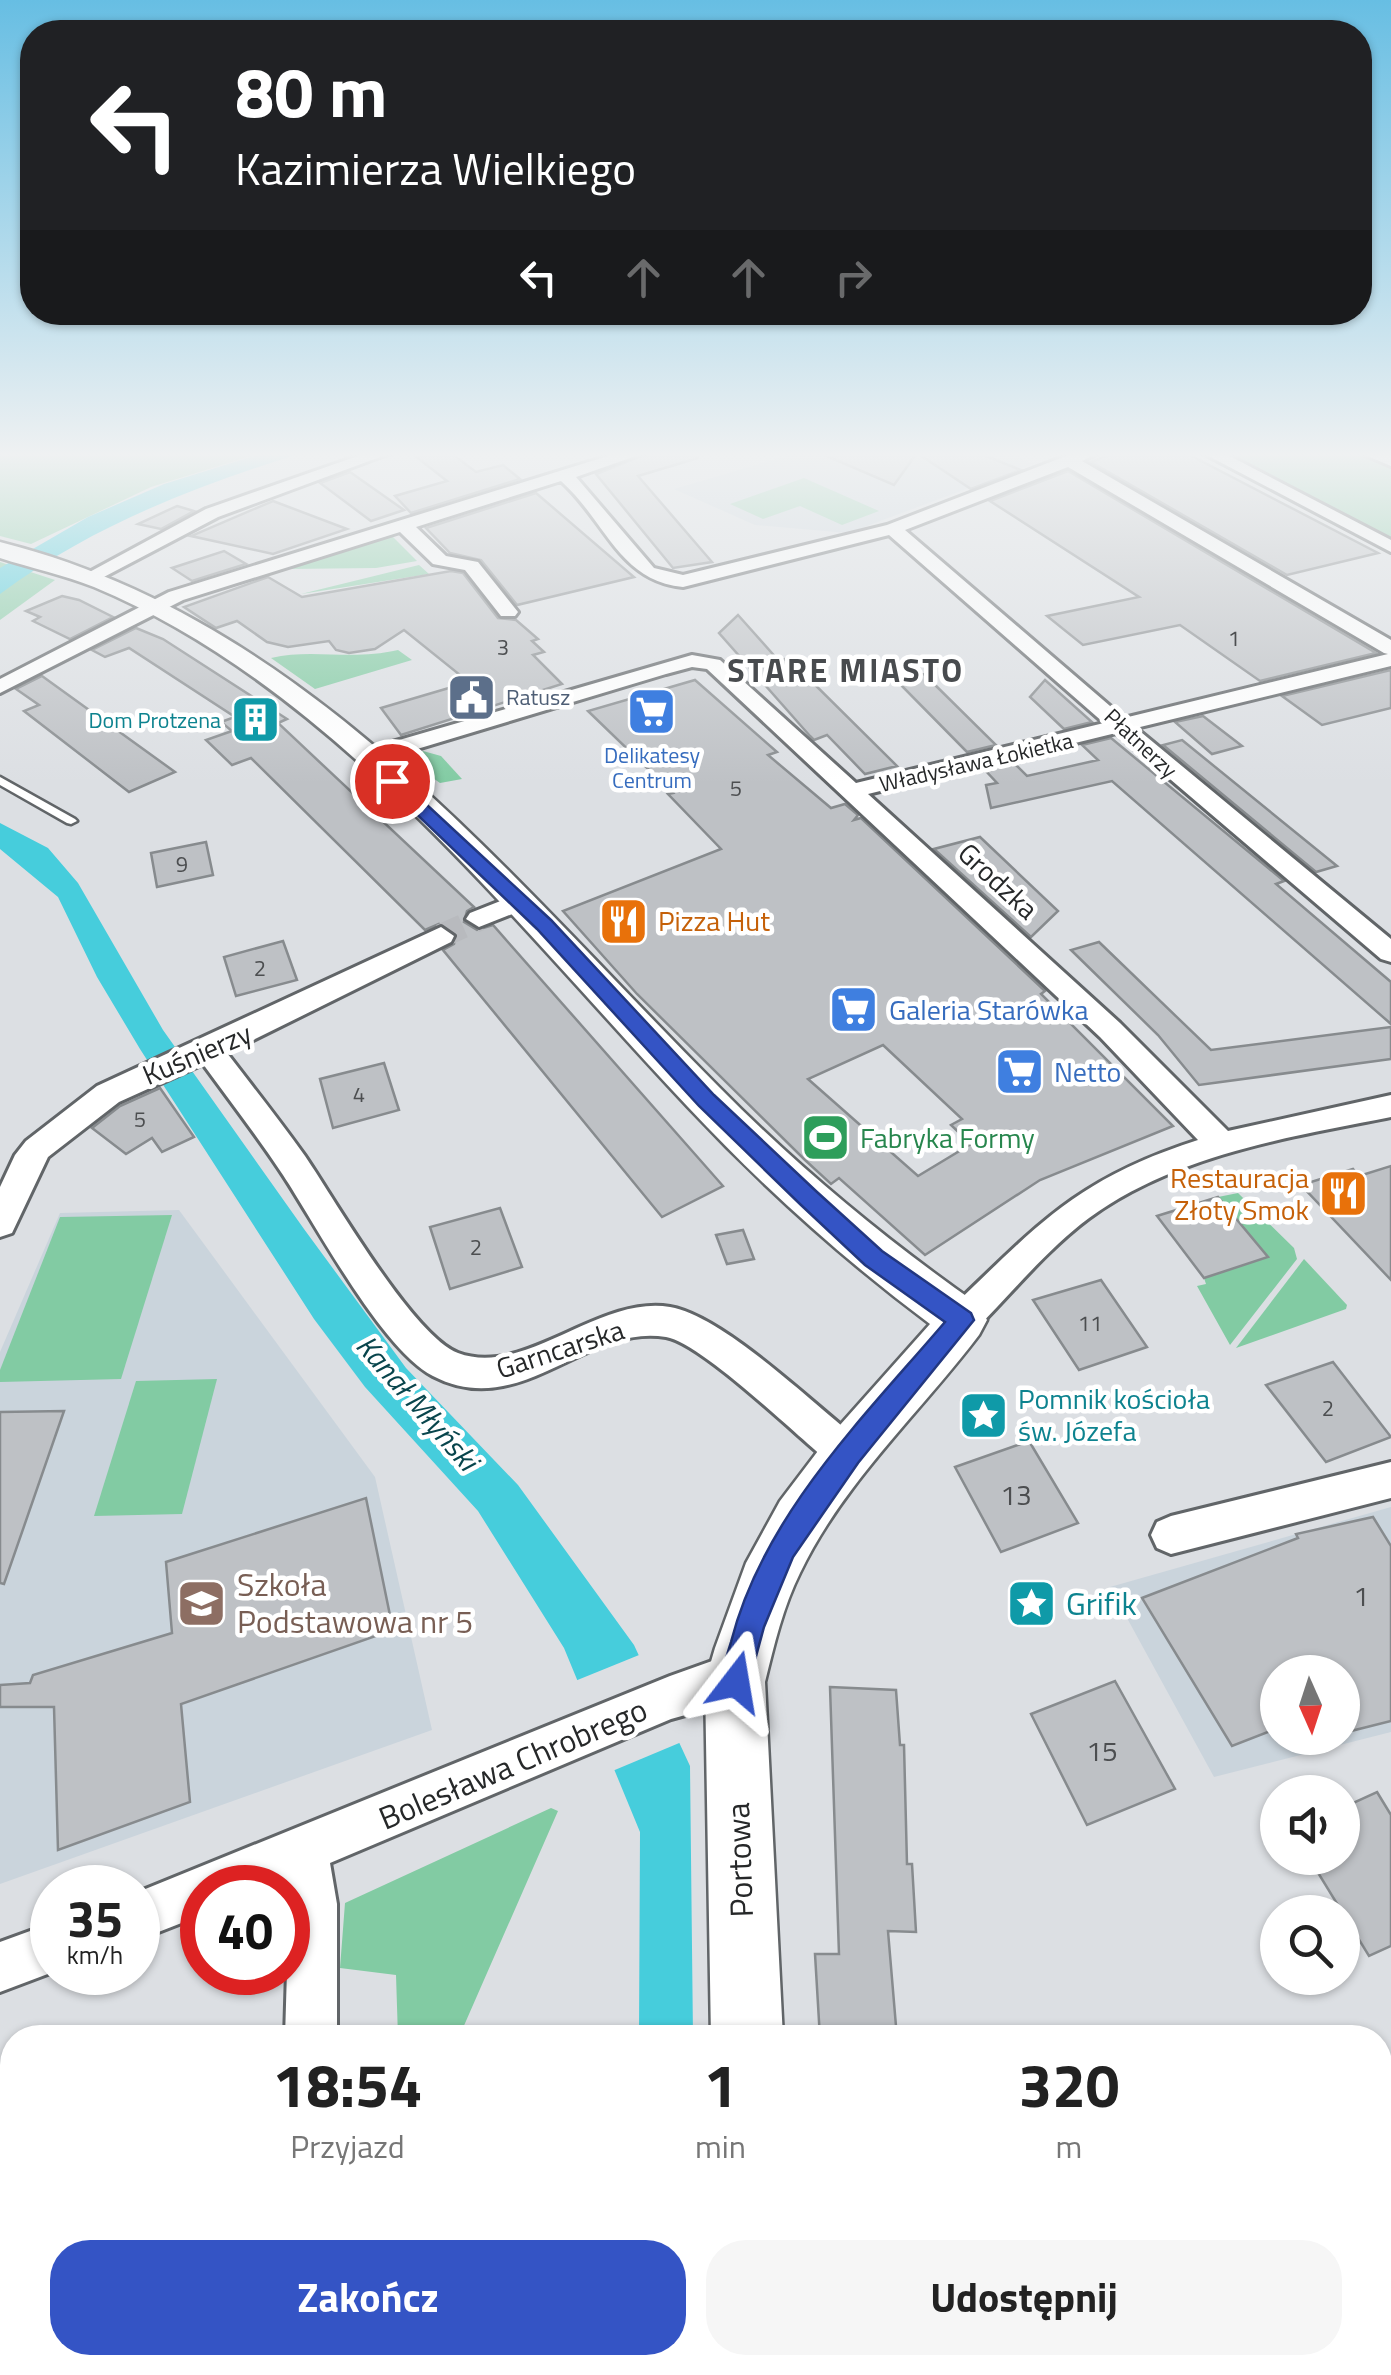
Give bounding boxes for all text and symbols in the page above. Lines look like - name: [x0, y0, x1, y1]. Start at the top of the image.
- text: 80 m: [235, 38, 388, 144]
- icon: left: [70, 60, 200, 190]
- text: Kazimierza Wielkiego: [235, 134, 636, 202]
- icon: left: [511, 250, 566, 305]
- icon: ahead: [616, 250, 671, 305]
- icon: ahead: [721, 250, 776, 305]
- icon: right: [826, 250, 881, 305]
- house number: 1: [1228, 621, 1240, 655]
- house number: 3: [497, 630, 509, 664]
- district label: STARE MIASTO: [727, 646, 965, 694]
- public building icon: Ratusz: [445, 671, 497, 723]
- place label: Ratusz: [506, 680, 570, 714]
- supermarket icon: Delikatesy Centrum: [626, 685, 678, 737]
- building icon: Dom Protzena: [230, 694, 282, 746]
- street label: Płatnerzy: [1097, 700, 1186, 786]
- place label: Dom Protzena: [88, 703, 221, 737]
- street label: Władysława Łokietka: [876, 723, 1076, 801]
- place label: Delikatesy Centrum: [604, 738, 700, 797]
- pin: [350, 739, 435, 824]
- icon: arrive: [365, 754, 420, 809]
- house number: 5: [730, 771, 742, 805]
- street label: Grodzka: [948, 832, 1048, 929]
- house number: 9: [176, 847, 188, 881]
- restaurant icon: Pizza Hut: [597, 895, 649, 947]
- place label: Pizza Hut: [658, 899, 770, 942]
- house number: 2: [254, 951, 266, 985]
- supermarket icon: Galeria Starówka: [828, 984, 880, 1036]
- place label: Galeria Starówka: [889, 988, 1088, 1031]
- street label: Kuśnierzy: [136, 1011, 258, 1096]
- supermarket icon: Netto: [993, 1046, 1045, 1098]
- place label: Netto: [1054, 1050, 1121, 1093]
- house number: 4: [353, 1077, 365, 1111]
- house number: 5: [134, 1102, 146, 1136]
- sports icon: Fabryka Formy: [799, 1112, 851, 1164]
- place label: Fabryka Formy: [860, 1116, 1035, 1159]
- place label: Restauracja Złoty Smok: [1170, 1156, 1309, 1231]
- restaurant icon: Restauracja Złoty Smok: [1318, 1168, 1370, 1220]
- house number: 2: [470, 1230, 482, 1264]
- house number: 11: [1078, 1306, 1102, 1340]
- street label: Garncarska: [490, 1308, 629, 1389]
- water label: Kanał Młyński: [346, 1324, 492, 1483]
- place label: Pomnik kościoła św. Józefa: [1018, 1377, 1210, 1452]
- place icon: Pomnik kościoła św. Józefa: [957, 1389, 1009, 1441]
- house number: 2: [1322, 1391, 1334, 1425]
- house number: 13: [1000, 1473, 1032, 1516]
- place label: Szkoła Podstawowa nr 5: [237, 1560, 473, 1645]
- house number: 1: [1353, 1574, 1369, 1617]
- school or university icon: Szkoła Podstawowa nr 5: [176, 1577, 228, 1629]
- place icon: Grifik: [1005, 1578, 1057, 1630]
- place label: Grifik: [1066, 1579, 1137, 1627]
- position arrow: [684, 1630, 788, 1734]
- north arrow: [1260, 1655, 1360, 1755]
- map controls: [1260, 1655, 1360, 1995]
- street label: Bolesława Chrobrego: [371, 1685, 654, 1841]
- house number: 15: [1086, 1729, 1118, 1772]
- button: sound: [1260, 1775, 1360, 1875]
- street label: Portowa: [713, 1802, 765, 1918]
- speed limit sign: 40: [180, 1865, 310, 1995]
- text: 35: [67, 1880, 123, 1956]
- button: search: [1260, 1895, 1360, 1995]
- text: km/h: [67, 1936, 123, 1974]
- text: 18:54: [273, 2039, 422, 2130]
- text: 1: [704, 2039, 737, 2130]
- text: 320: [1019, 2039, 1119, 2130]
- text: Przyjazd: [290, 2122, 405, 2170]
- text: min: [695, 2122, 746, 2170]
- text: m: [1056, 2122, 1082, 2170]
- button: Zakończ: [50, 2240, 686, 2355]
- button: Udostępnij: [706, 2240, 1342, 2355]

